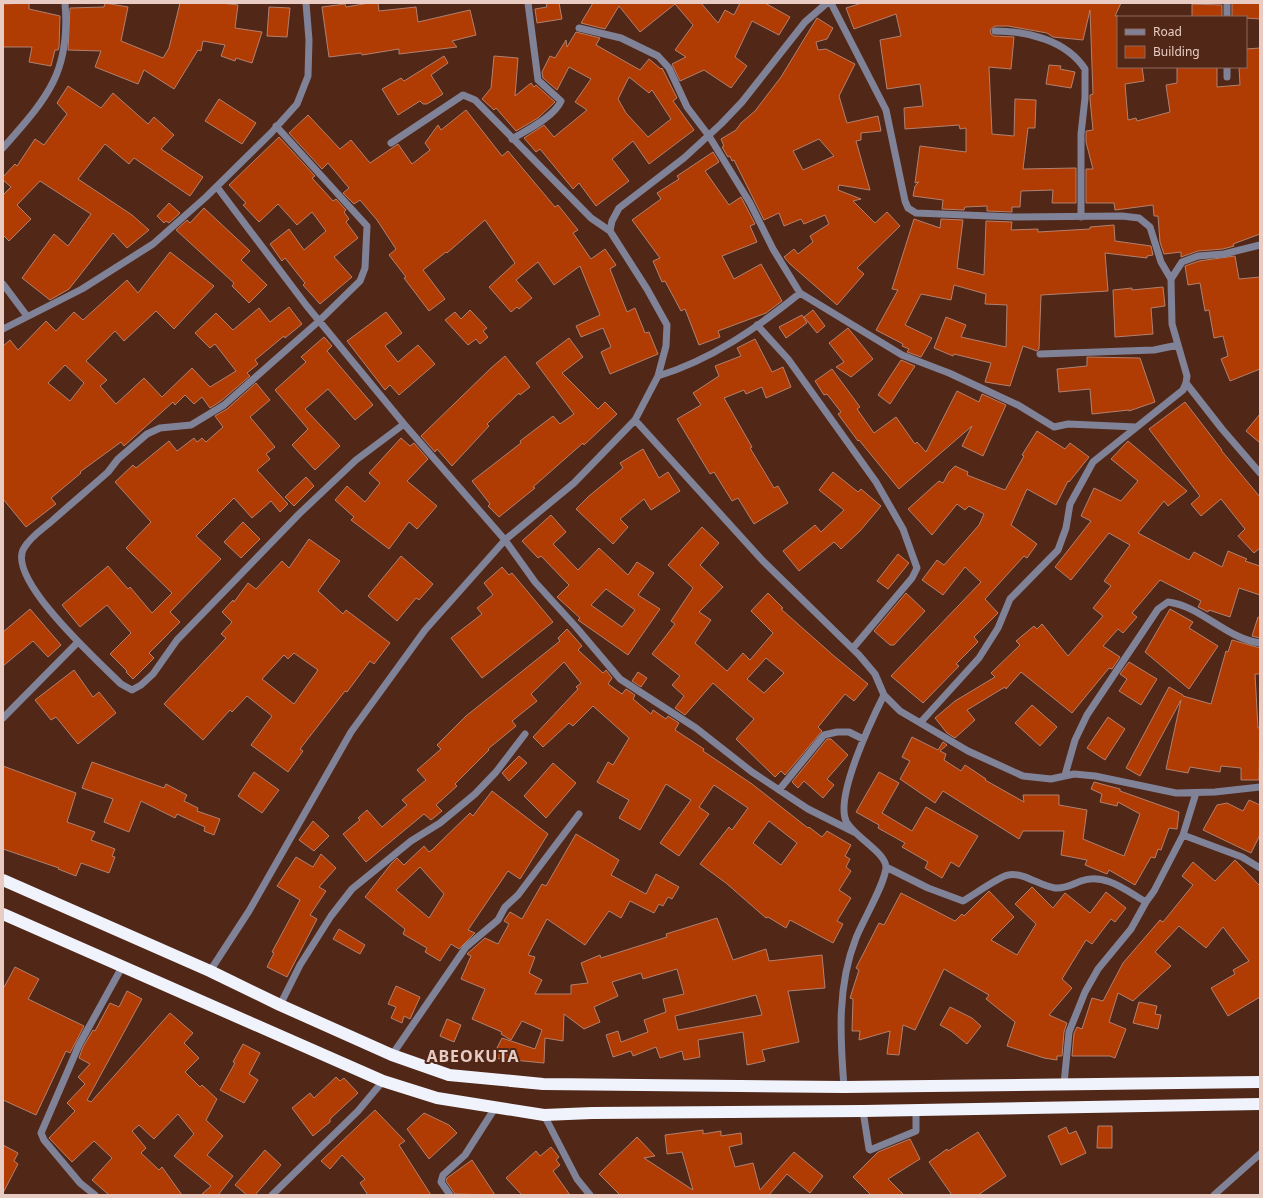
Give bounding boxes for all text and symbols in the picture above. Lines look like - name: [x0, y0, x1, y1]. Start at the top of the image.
- legend: [1117, 16, 1247, 68]
- text: Road: [1153, 23, 1182, 40]
- text: Building: [1153, 43, 1200, 60]
- district label: ABEOKUTA: [426, 1045, 520, 1067]

